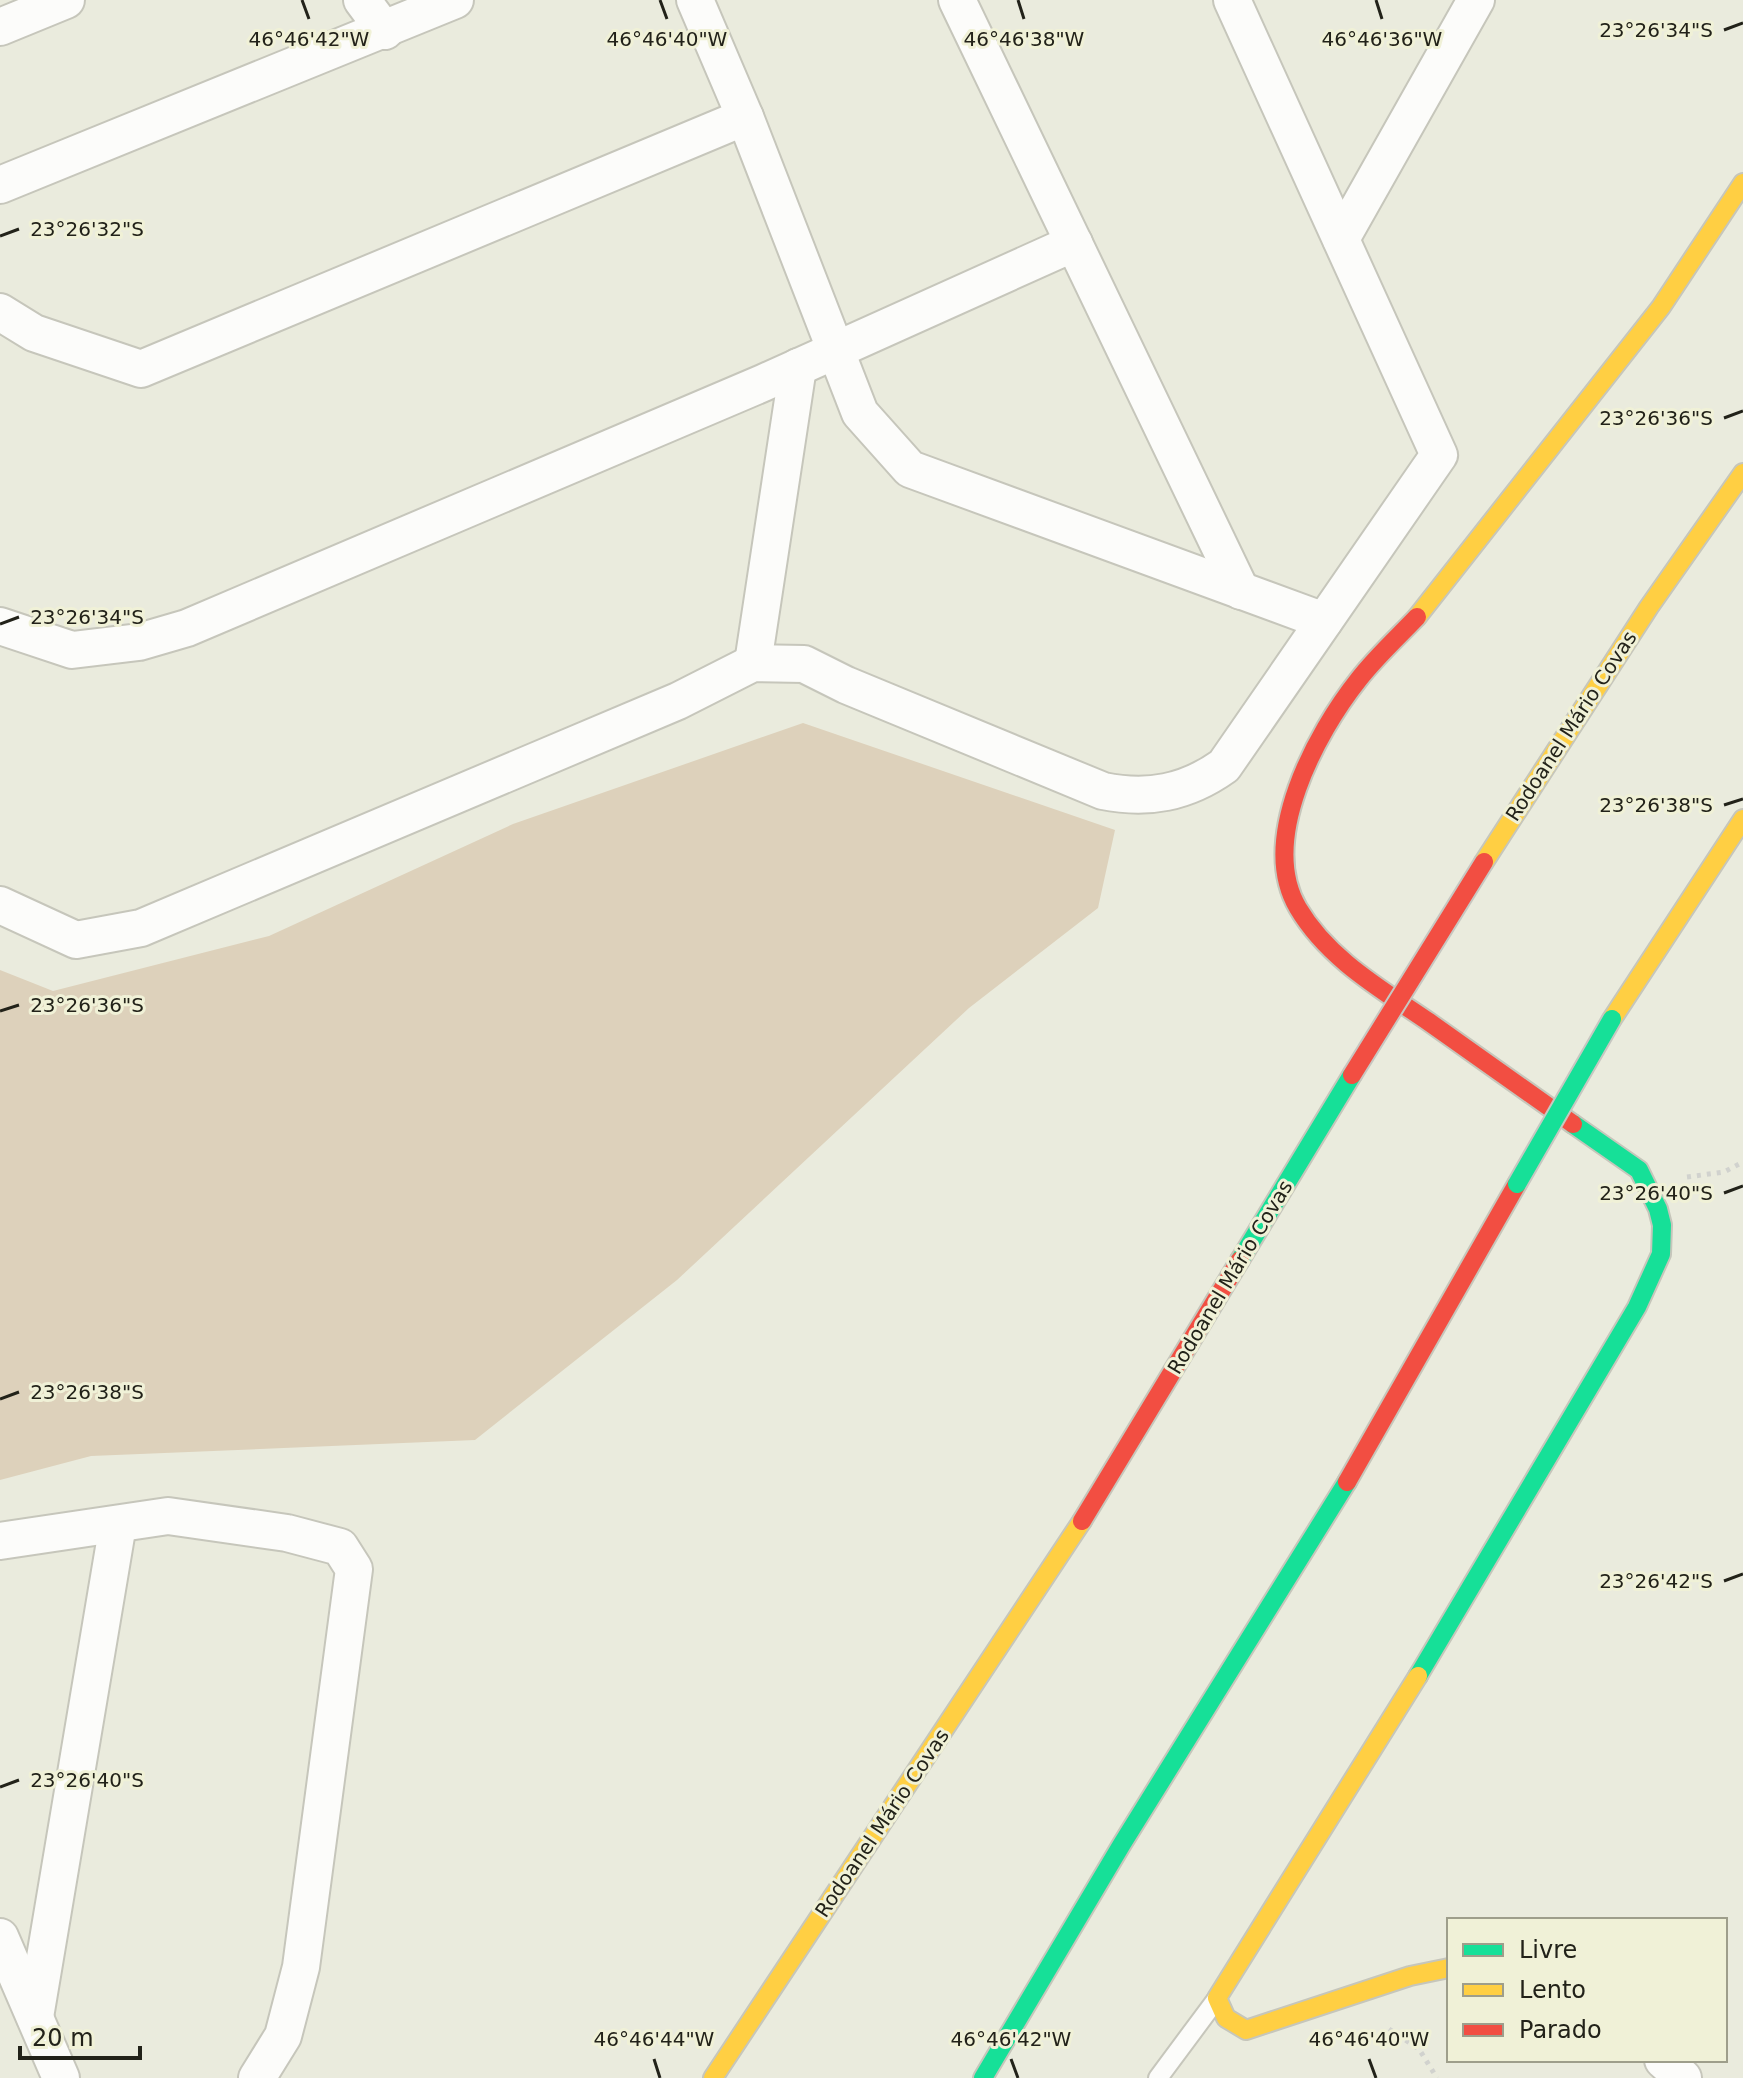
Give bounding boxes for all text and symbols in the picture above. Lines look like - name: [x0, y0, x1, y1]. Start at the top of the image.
- text: 23°26'34"S: [1599, 18, 1713, 42]
- text: 46°46'42"W: [249, 27, 370, 51]
- text: 46°46'40"W: [607, 27, 728, 51]
- text: 46°46'38"W: [964, 27, 1085, 51]
- text: 46°46'36"W: [1322, 27, 1443, 51]
- text: 23°26'32"S: [30, 217, 144, 241]
- text: 23°26'36"S: [1599, 406, 1713, 430]
- text: 23°26'34"S: [30, 605, 144, 629]
- street label: Rodoanel Mário Covas: [1501, 626, 1641, 826]
- text: 23°26'38"S: [1599, 793, 1713, 817]
- text: 23°26'36"S: [30, 993, 144, 1017]
- street label: Rodoanel Mário Covas: [1163, 1176, 1297, 1378]
- text: 23°26'40"S: [1599, 1181, 1713, 1205]
- text: 23°26'38"S: [30, 1380, 144, 1404]
- text: 23°26'42"S: [1599, 1569, 1713, 1593]
- street label: Rodoanel Mário Covas: [810, 1724, 954, 1922]
- text: 23°26'40"S: [30, 1768, 144, 1792]
- legend: [1447, 1918, 1727, 2062]
- text: Livre: [1519, 1936, 1577, 1964]
- text: Lento: [1519, 1976, 1586, 2004]
- scale bar: [20, 2010, 140, 2060]
- text: Parado: [1519, 2016, 1602, 2044]
- text: 20 m: [32, 2024, 94, 2052]
- text: 46°46'44"W: [594, 2027, 715, 2051]
- text: 46°46'42"W: [951, 2027, 1072, 2051]
- text: 46°46'40"W: [1309, 2027, 1430, 2051]

